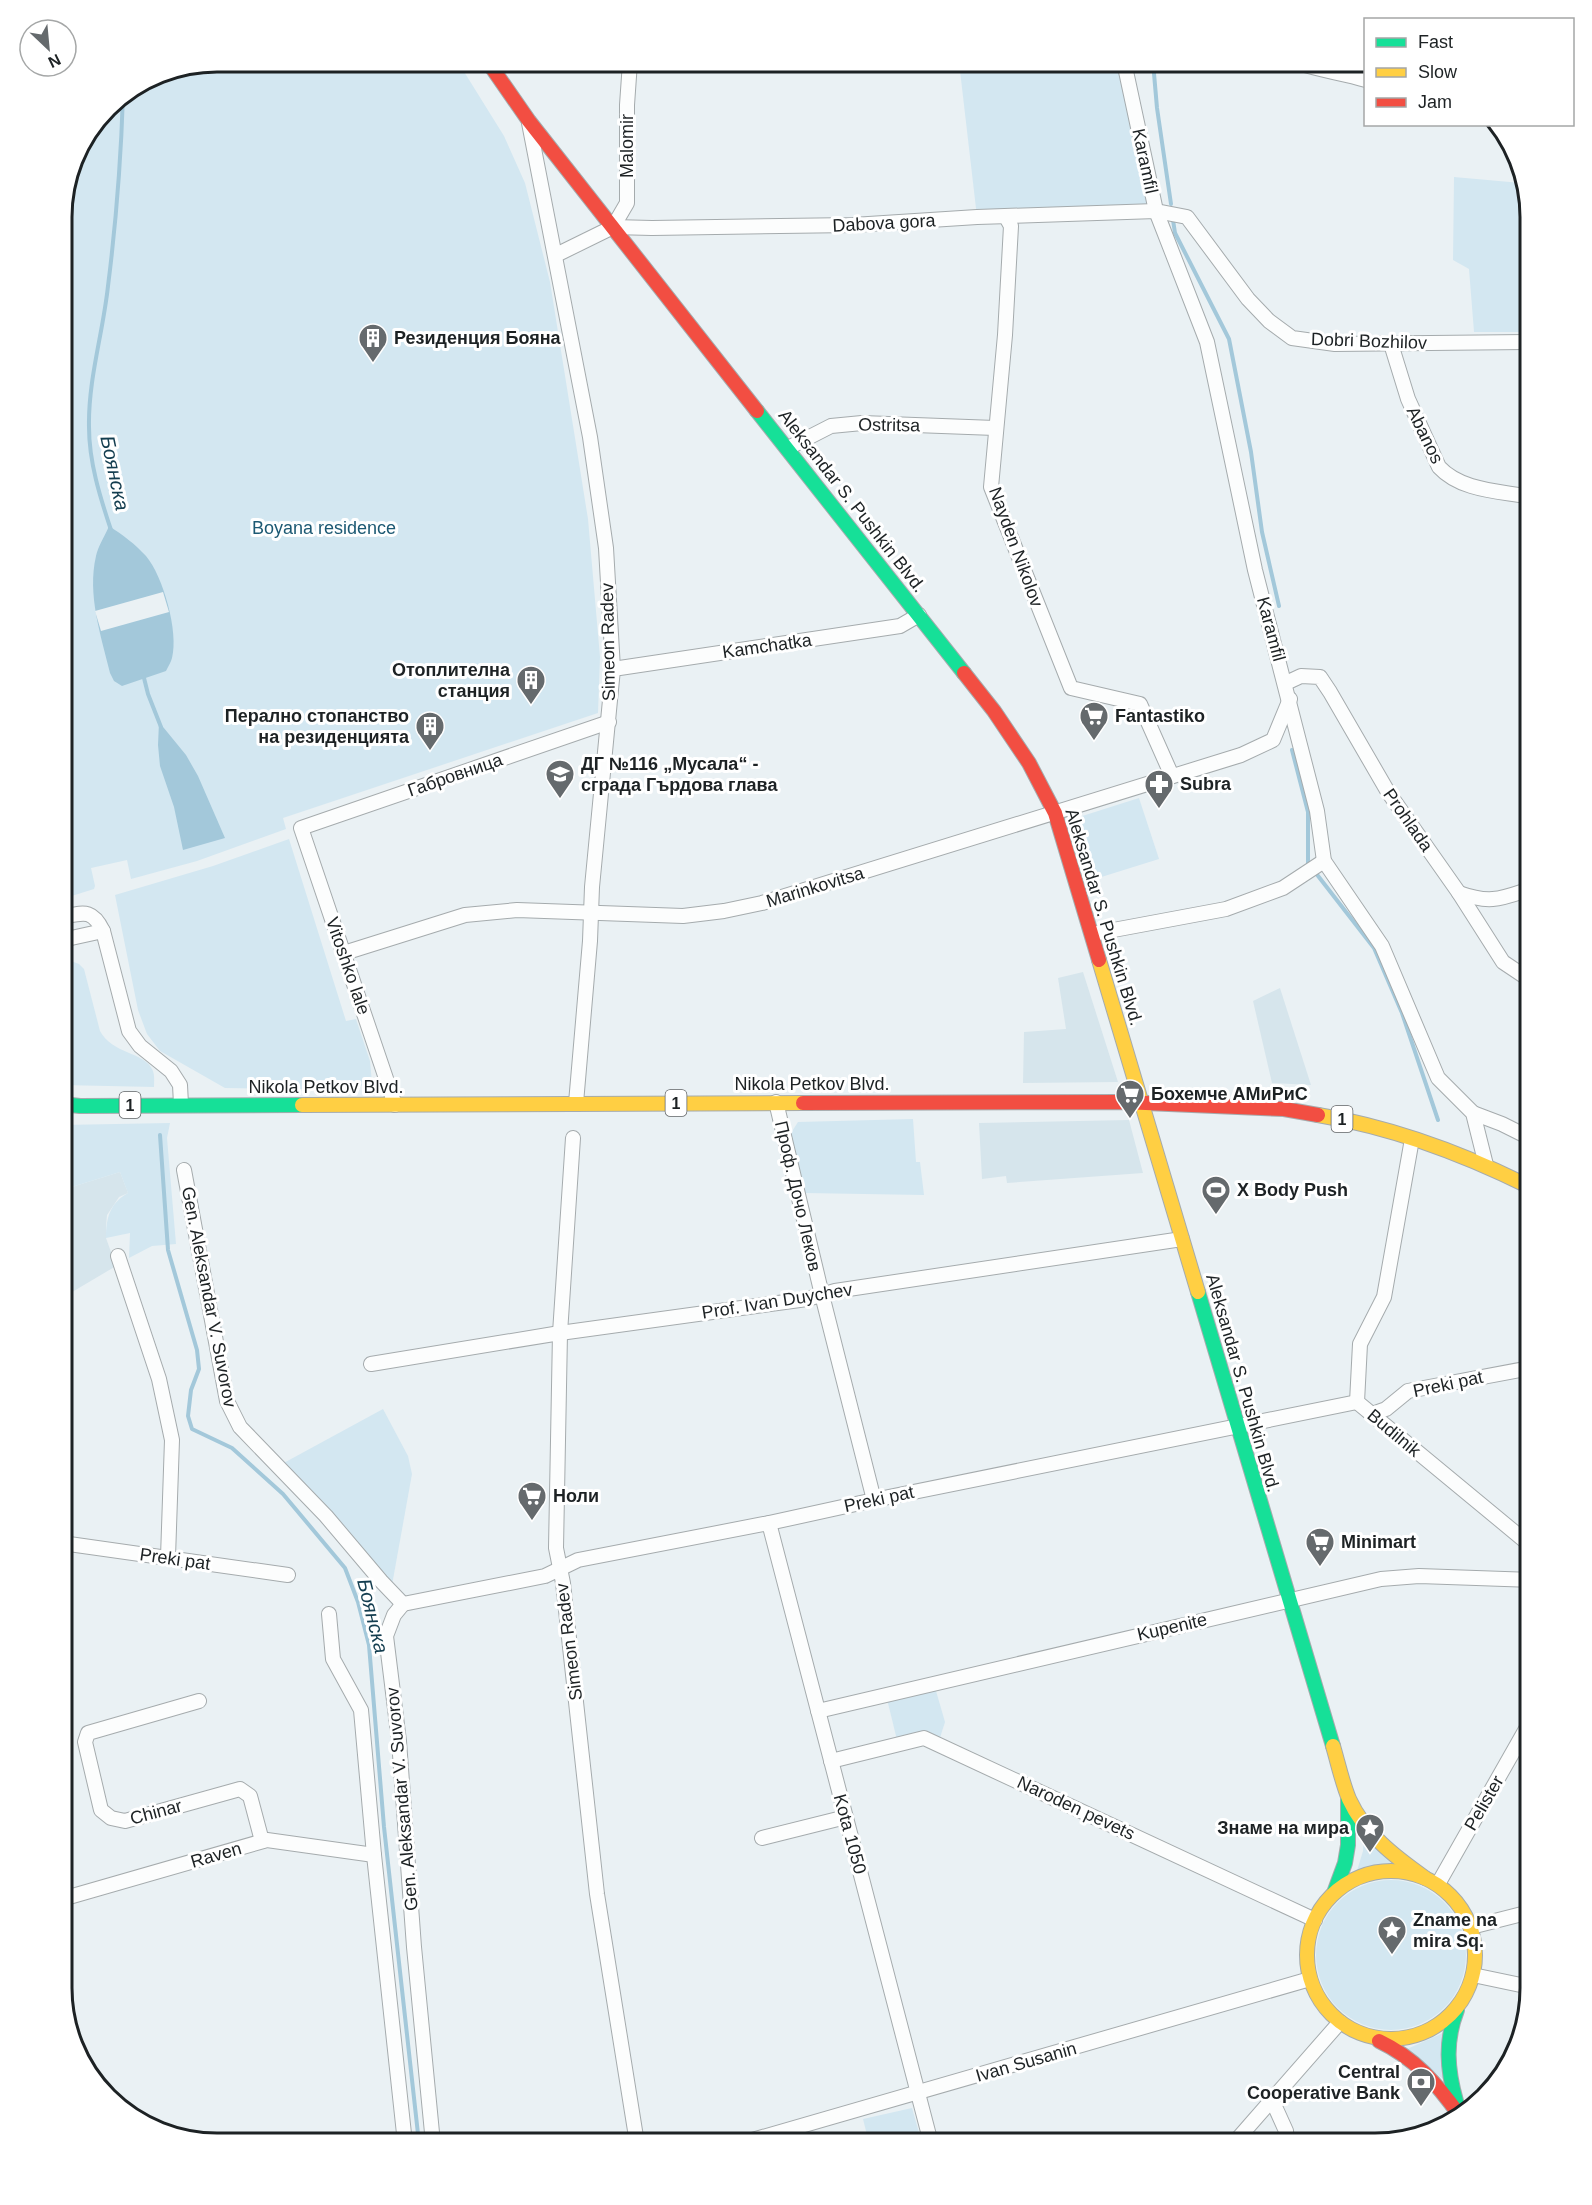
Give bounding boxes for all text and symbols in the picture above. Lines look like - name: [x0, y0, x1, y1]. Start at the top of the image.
- north arrow: [18, 18, 78, 78]
- legend: [1364, 18, 1574, 126]
- text: Fast: [1418, 32, 1453, 52]
- text: N: [45, 51, 63, 71]
- text: Slow: [1418, 62, 1458, 82]
- text: Jam: [1418, 92, 1452, 112]
- street label: Malomir: [617, 114, 637, 178]
- street label: Karamfil: [1128, 127, 1162, 195]
- street label: Dabova gora: [832, 210, 937, 236]
- building icon: Резиденция Бояна: [357, 322, 389, 364]
- place label: Резиденция Бояна: [394, 328, 562, 348]
- street label: Dobri Bozhilov: [1311, 329, 1427, 353]
- street label: Abanos: [1403, 403, 1447, 467]
- street label: Aleksandar S. Pushkin Blvd.: [775, 406, 929, 596]
- street label: Ostritsa: [858, 414, 921, 436]
- water label: Боянска: [96, 434, 134, 512]
- street label: Nayden Nikolov: [985, 484, 1047, 610]
- park label: Boyana residence: [252, 518, 396, 538]
- street label: Simeon Radev: [597, 583, 619, 701]
- street label: Karamfil: [1253, 595, 1289, 663]
- street label: Kamchatka: [721, 630, 814, 662]
- place label: Отоплителна станция: [392, 660, 511, 701]
- building icon: Отоплителна станция: [515, 664, 547, 706]
- supermarket icon: Fantastiko: [1078, 700, 1110, 742]
- place label: Перално стопанство на резиденцията: [225, 706, 410, 747]
- place label: Fantastiko: [1115, 706, 1205, 726]
- building icon: Перално стопанство на резиденцията: [414, 710, 446, 752]
- street label: Габровница: [405, 749, 506, 801]
- place label: ДГ №116 „Мусала“ - сграда Гърдова глава: [581, 754, 778, 795]
- school or university icon: ДГ №116 „Мусала“ - сграда Гърдова глава: [544, 758, 576, 800]
- pharmacy icon: Subra: [1143, 768, 1175, 810]
- place label: Subra: [1180, 774, 1232, 794]
- street label: Prohlada: [1379, 785, 1437, 856]
- street label: Aleksandar S. Pushkin Blvd.: [1061, 806, 1147, 1028]
- street label: Marinkovitsa: [764, 862, 867, 911]
- street label: Vitoshko lale: [322, 915, 374, 1017]
- street label: Nikola Petkov Blvd.: [734, 1074, 890, 1094]
- street label: Nikola Petkov Blvd.: [248, 1077, 404, 1097]
- supermarket icon: Бохемче АМиРиС: [1114, 1078, 1146, 1120]
- place label: Бохемче АМиРиС: [1151, 1084, 1308, 1104]
- road number: 1: [666, 1090, 686, 1116]
- road number: 1: [120, 1092, 140, 1118]
- road number: 1: [1332, 1106, 1352, 1132]
- street label: Проф. Дочо Леков: [771, 1119, 825, 1273]
- sports icon: X Body Push: [1200, 1174, 1232, 1216]
- place label: X Body Push: [1237, 1180, 1348, 1200]
- street label: Gen. Aleksandar V. Suvorov: [178, 1185, 240, 1409]
- street label: Aleksandar S. Pushkin Blvd.: [1202, 1272, 1284, 1494]
- street label: Prof. Ivan Duychev: [700, 1279, 854, 1323]
- street label: Preki pat: [1411, 1367, 1485, 1401]
- street label: Budilnik: [1363, 1405, 1425, 1462]
- supermarket icon: Ноли: [516, 1480, 548, 1522]
- street label: Preki pat: [842, 1482, 916, 1516]
- place label: Ноли: [553, 1486, 599, 1506]
- supermarket icon: Minimart: [1304, 1526, 1336, 1568]
- place label: Minimart: [1341, 1532, 1416, 1552]
- street label: Preki pat: [138, 1544, 212, 1574]
- water label: Боянска: [353, 1576, 393, 1656]
- street label: Simeon Radev: [552, 1582, 586, 1702]
- street label: Kupenite: [1135, 1609, 1209, 1645]
- street label: Gen. Aleksandar V. Suvorov: [382, 1686, 422, 1912]
- street label: Naroden pevets: [1014, 1772, 1138, 1844]
- street label: Pelister: [1460, 1772, 1508, 1834]
- street label: Kota 1050: [830, 1792, 870, 1876]
- street label: Chinar: [128, 1795, 184, 1829]
- place icon: Знаме на мира: [1354, 1812, 1386, 1854]
- place label: Знаме на мира: [1217, 1818, 1350, 1838]
- street label: Raven: [188, 1838, 244, 1872]
- place label: Zname na mira Sq.: [1413, 1910, 1498, 1951]
- place icon: Zname na mira Sq.: [1376, 1914, 1408, 1956]
- street label: Ivan Susanin: [973, 2038, 1079, 2086]
- place label: Central Cooperative Bank: [1247, 2062, 1401, 2103]
- bank icon: Central Cooperative Bank: [1405, 2066, 1437, 2108]

